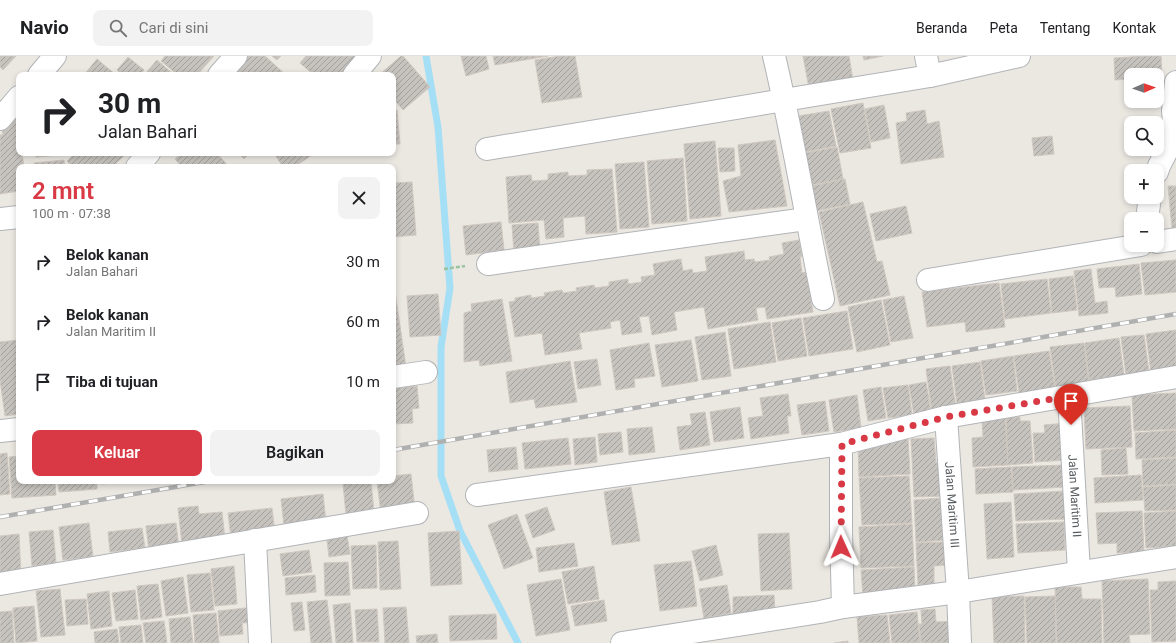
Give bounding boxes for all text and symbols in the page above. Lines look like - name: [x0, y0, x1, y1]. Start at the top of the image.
- search box: [93, 10, 373, 46]
- text: Navio: [20, 16, 69, 39]
- icon: search: [107, 17, 129, 39]
- text: Cari di sini: [139, 19, 208, 37]
- text: Beranda: [916, 20, 967, 36]
- text: Peta: [989, 20, 1018, 36]
- text: Tentang: [1040, 20, 1090, 36]
- text: Kontak: [1112, 20, 1156, 36]
- north arrow: [1124, 68, 1164, 108]
- map controls: [1124, 68, 1164, 252]
- text: 30 m: [98, 87, 161, 120]
- icon: right: [32, 88, 84, 140]
- button: search: [1124, 116, 1164, 156]
- text: Jalan Bahari: [98, 121, 197, 142]
- button: +: [1124, 164, 1164, 204]
- text: 2 mnt: [32, 177, 94, 205]
- button: close: [338, 177, 380, 219]
- text: 100 m · 07:38: [32, 206, 111, 221]
- button: −: [1124, 212, 1164, 252]
- text: Belok kanan: [66, 246, 149, 264]
- icon: right: [32, 251, 54, 273]
- text: 30 m: [346, 253, 380, 271]
- text: Jalan Bahari: [66, 264, 138, 279]
- text: Belok kanan: [66, 306, 149, 324]
- icon: right: [32, 311, 54, 333]
- text: 60 m: [346, 313, 380, 331]
- text: Jalan Maritim II: [66, 324, 156, 339]
- icon: arrive: [32, 371, 54, 393]
- text: Tiba di tujuan: [66, 373, 158, 391]
- text: 10 m: [346, 373, 380, 391]
- pin: [1054, 384, 1088, 425]
- icon: arrive: [1060, 390, 1082, 412]
- button: Keluar: [32, 430, 202, 476]
- button: Bagikan: [210, 430, 380, 476]
- street label: Jalan Maritim II: [1065, 454, 1084, 538]
- street label: Jalan Maritim III: [942, 461, 962, 548]
- position arrow: [820, 526, 862, 568]

